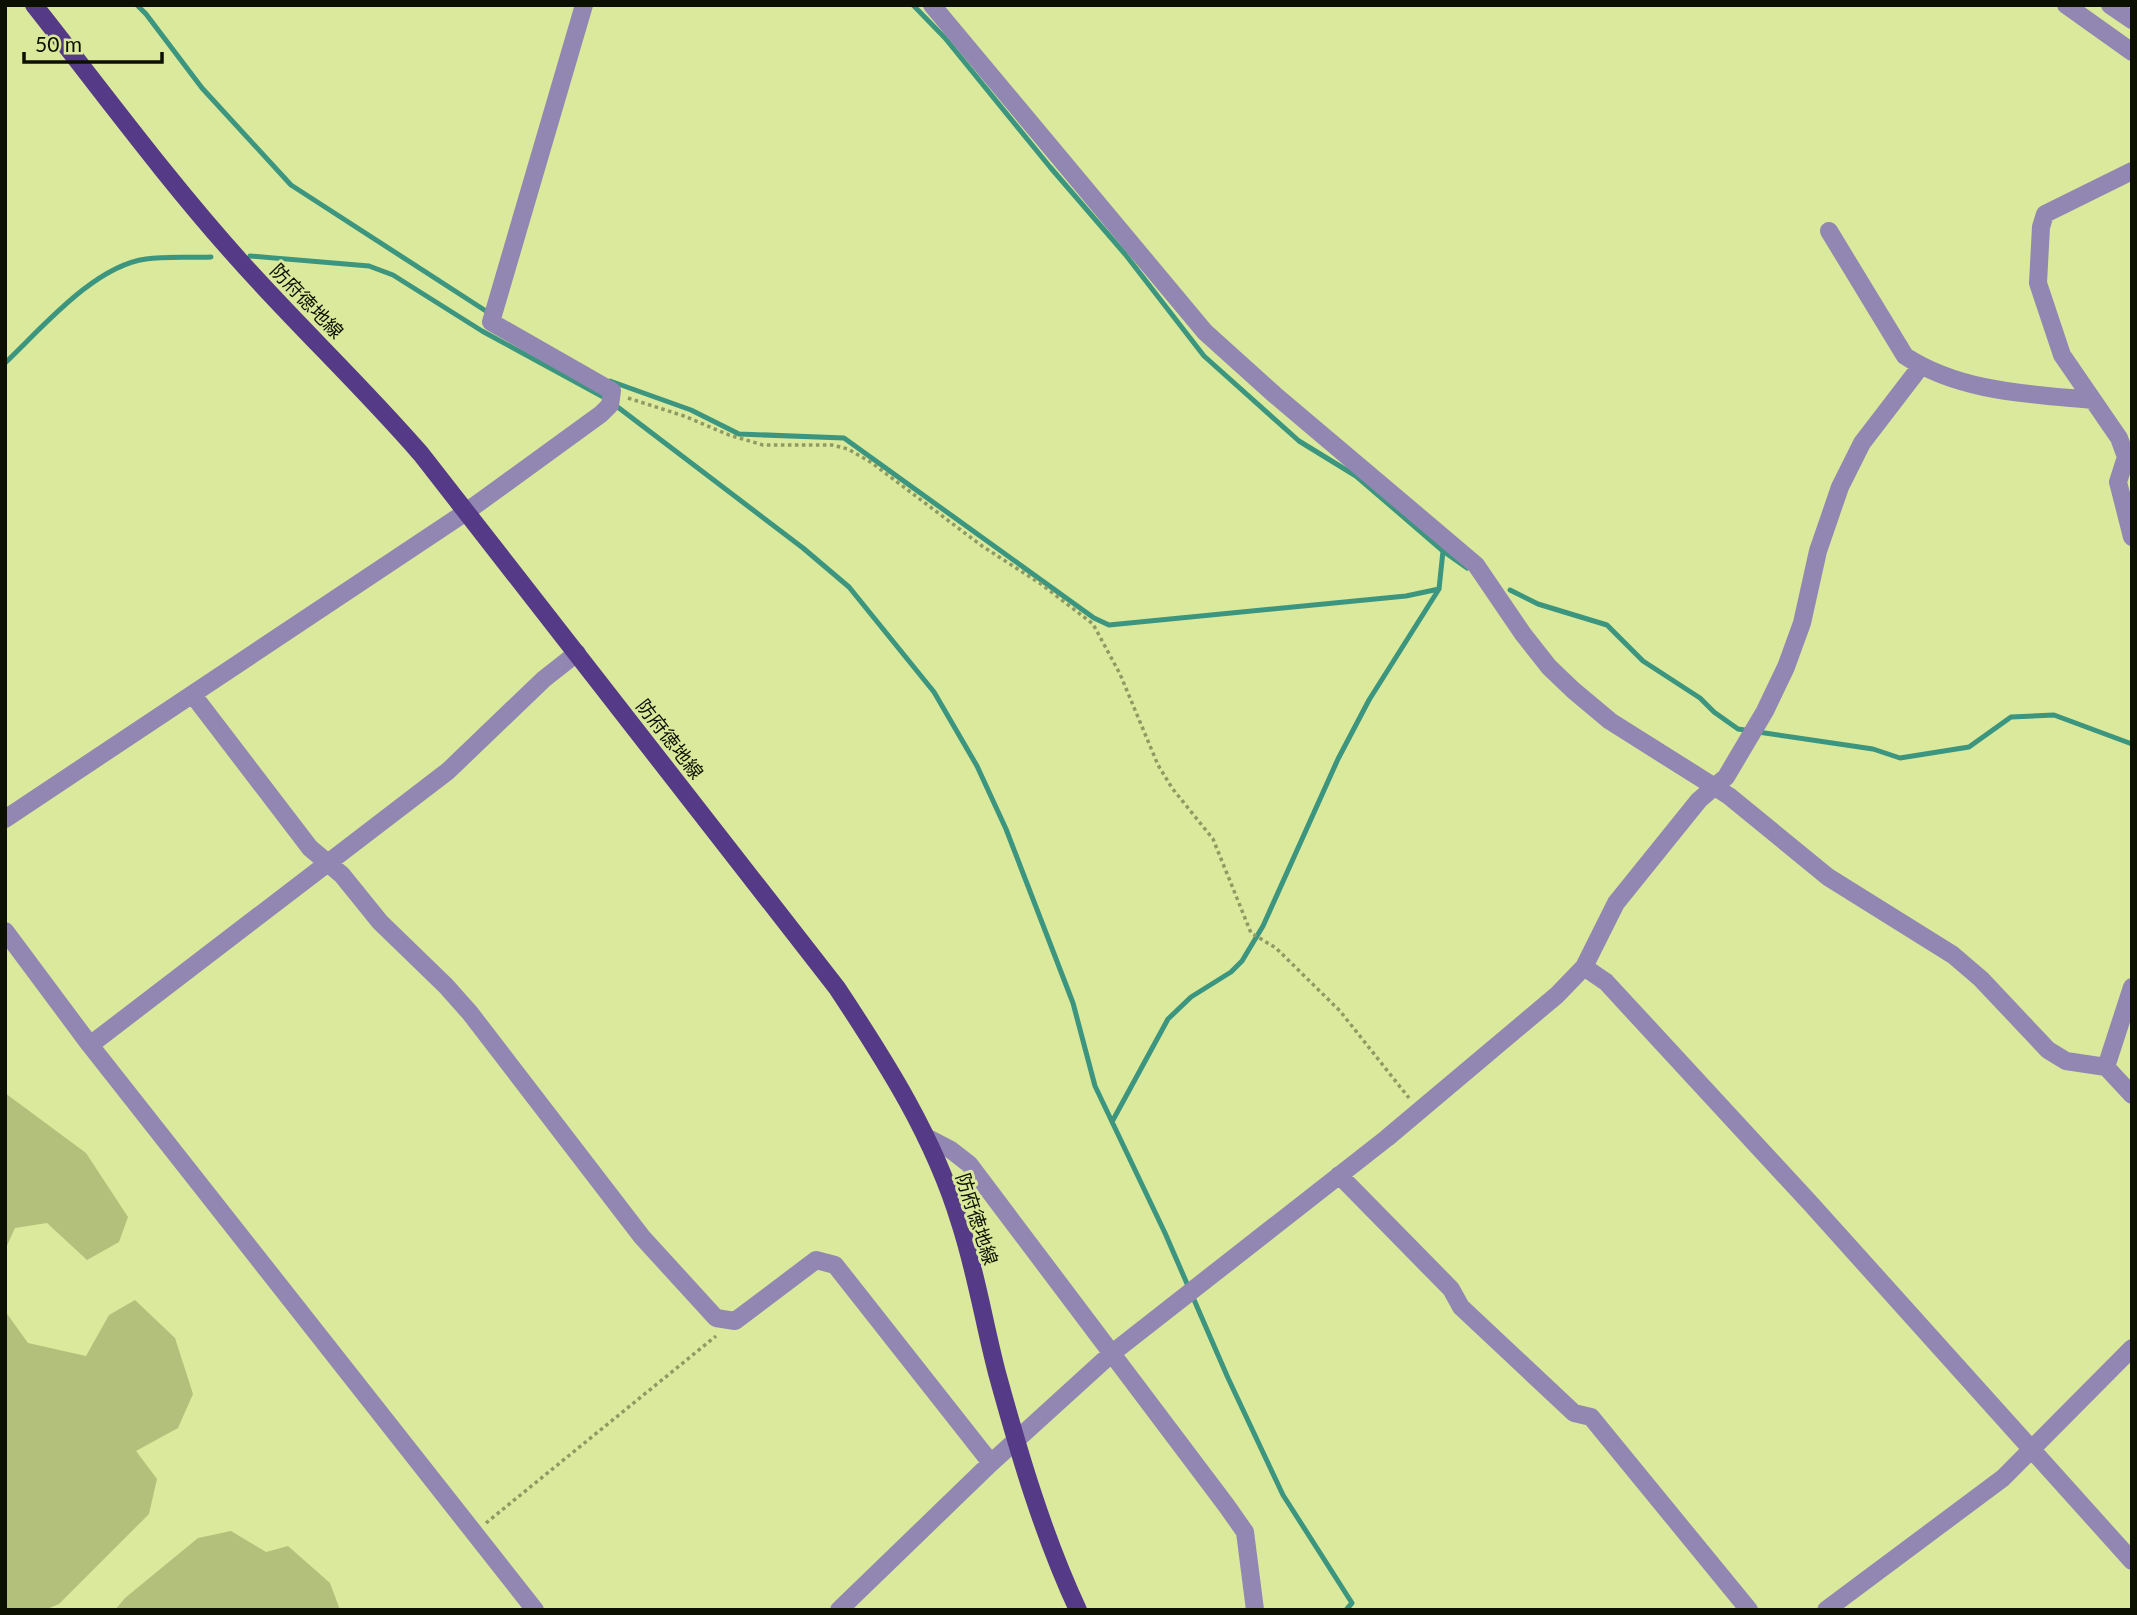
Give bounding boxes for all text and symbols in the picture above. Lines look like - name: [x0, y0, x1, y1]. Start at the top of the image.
- scale bar: [24, 21, 163, 65]
- text: 50 m: [35, 31, 82, 56]
- street label: 防府徳地線: [266, 258, 349, 343]
- street label: 防府徳地線: [632, 694, 709, 783]
- street label: 防府徳地線: [952, 1170, 1003, 1268]

